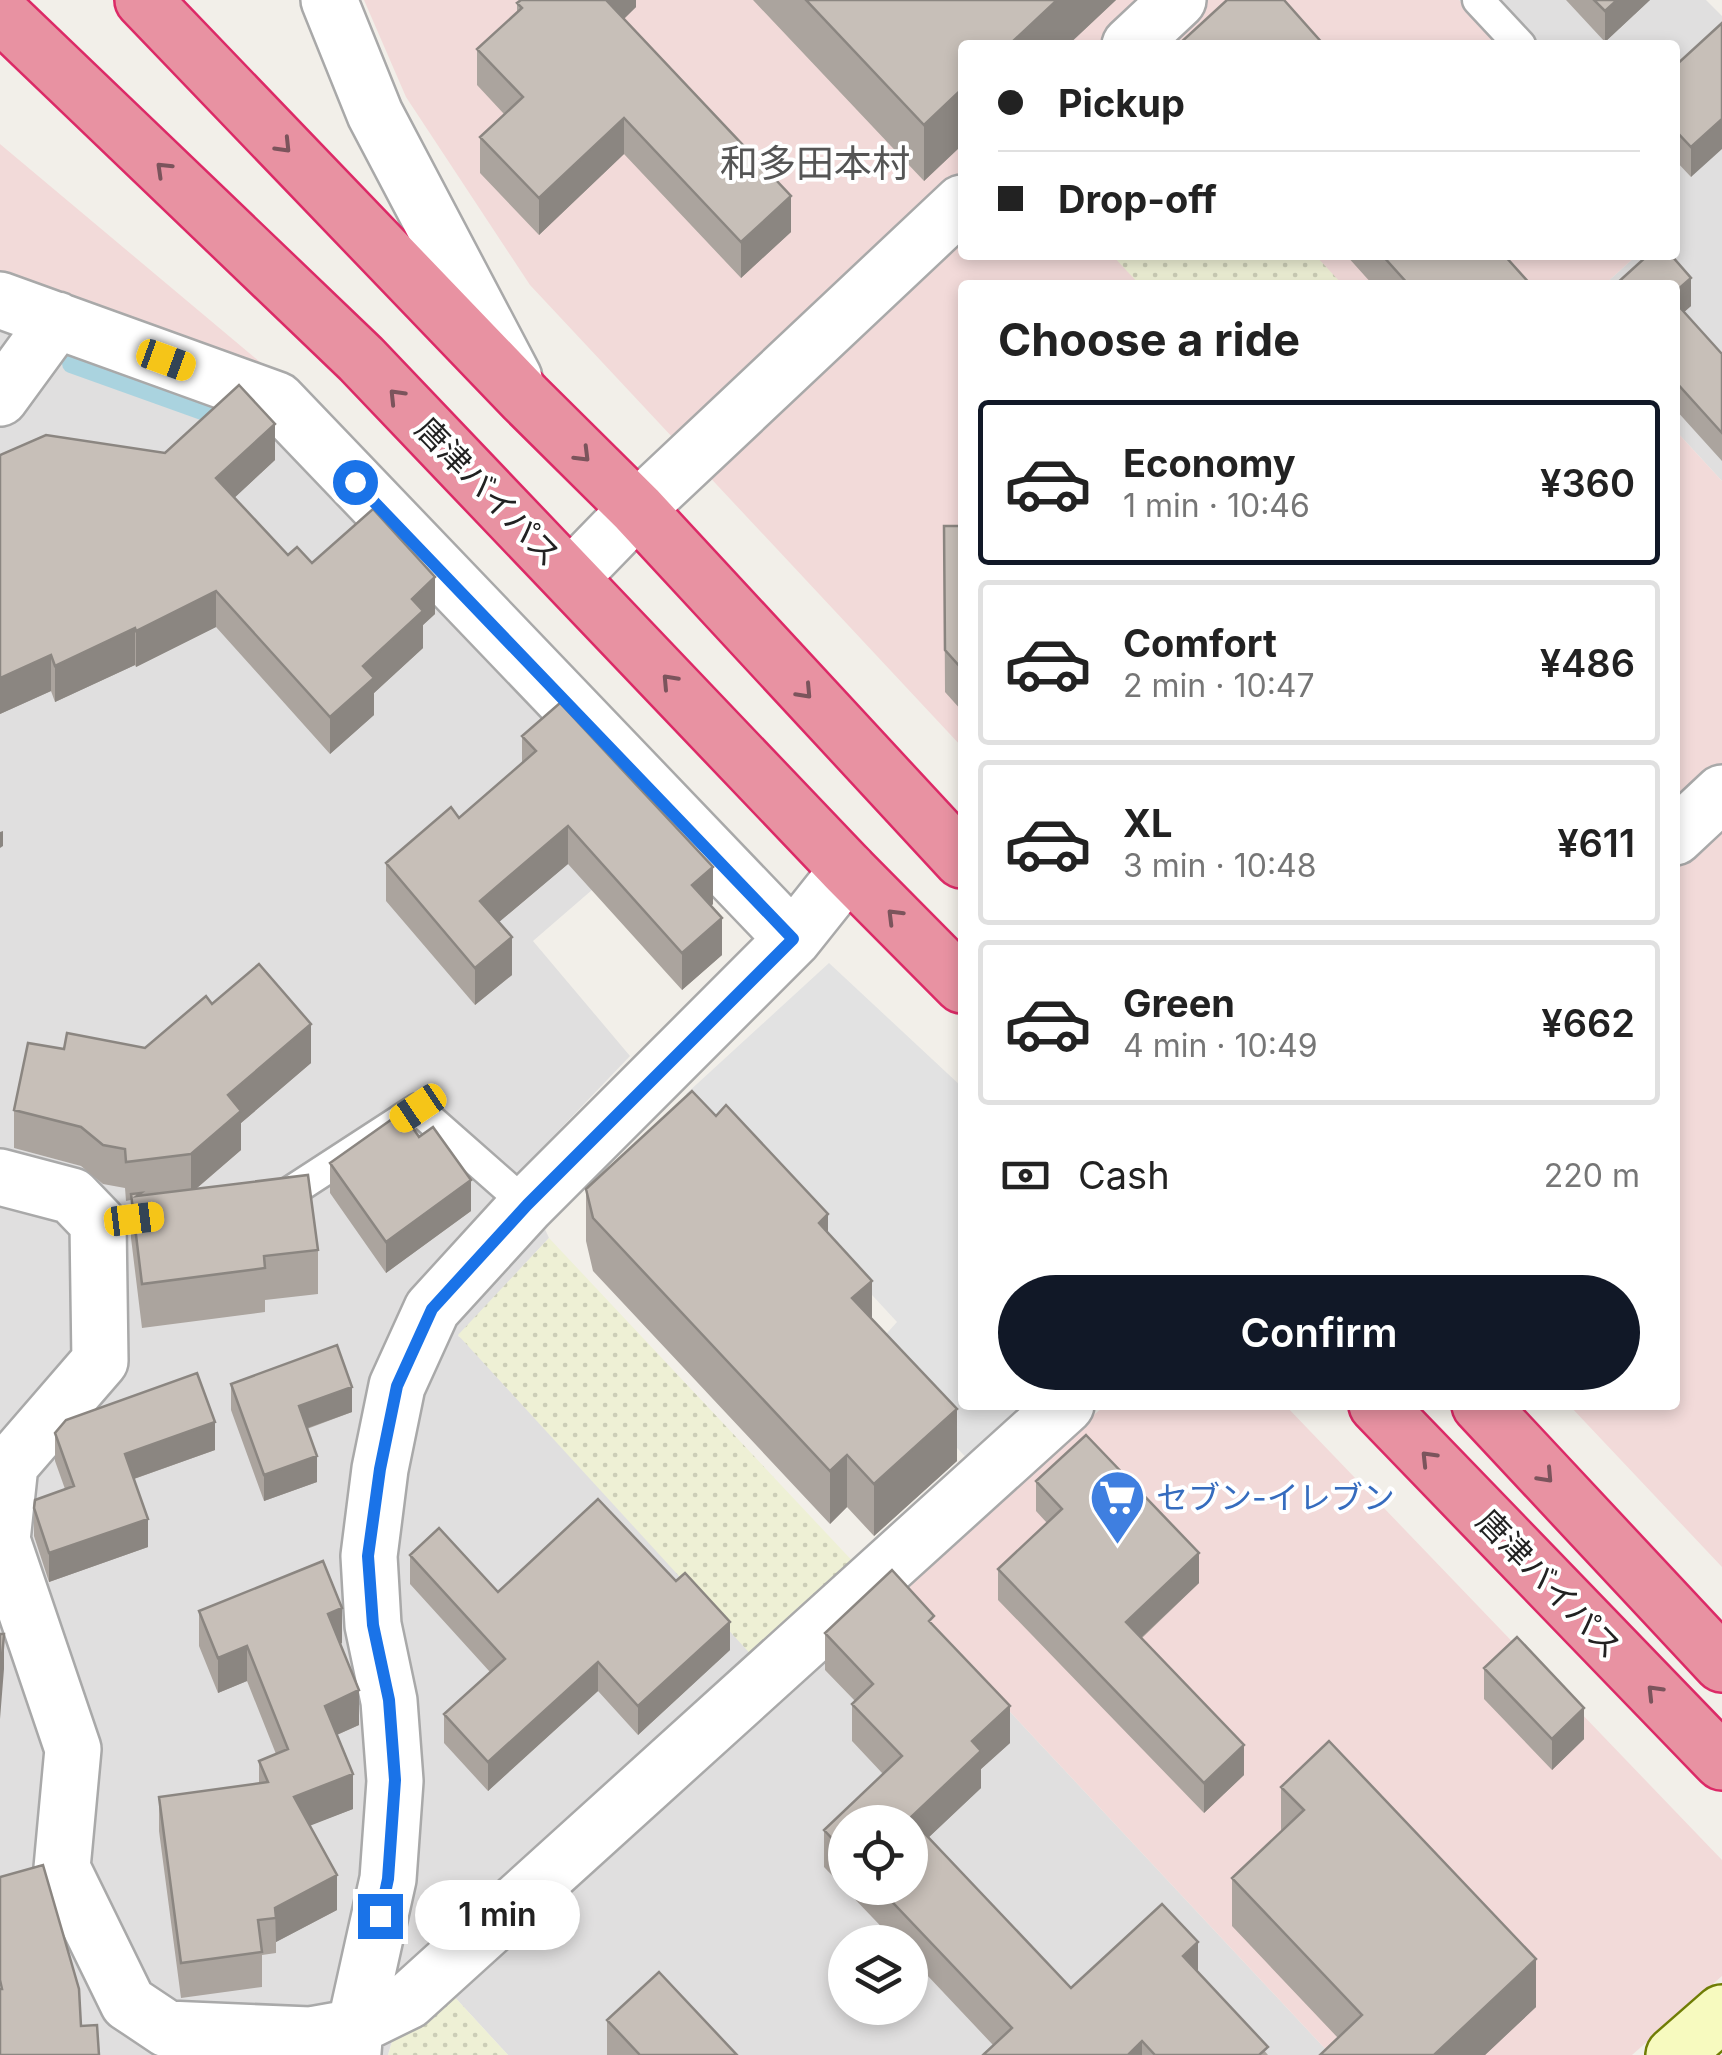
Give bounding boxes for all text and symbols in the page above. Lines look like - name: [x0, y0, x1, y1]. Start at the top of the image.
- text: Pickup: [1058, 80, 1185, 126]
- one-way arrow: [272, 134, 290, 153]
- district label: 和多田本村: [720, 140, 910, 186]
- one-way arrow: [156, 163, 174, 181]
- text: Drop-off: [1058, 176, 1217, 222]
- text: Choose a ride: [998, 312, 1300, 367]
- car: [133, 336, 199, 384]
- one-way arrow: [389, 389, 407, 407]
- street label: 唐津バイパス: [408, 409, 569, 574]
- icon: car: [1003, 438, 1093, 528]
- text: Economy: [1123, 440, 1296, 486]
- one-way arrow: [571, 443, 589, 461]
- route start: [333, 460, 378, 505]
- text: ¥360: [1540, 460, 1635, 506]
- text: 1 min · 10:46: [1123, 486, 1310, 525]
- icon: car: [1003, 618, 1093, 708]
- text: Comfort: [1123, 620, 1277, 666]
- text: ¥486: [1540, 640, 1635, 686]
- text: 2 min · 10:47: [1123, 666, 1315, 705]
- one-way arrow: [663, 674, 681, 692]
- one-way arrow: [794, 680, 812, 699]
- icon: car: [1003, 798, 1093, 888]
- text: XL: [1123, 800, 1173, 846]
- text: ¥611: [1557, 820, 1635, 866]
- text: 3 min · 10:48: [1123, 846, 1317, 885]
- one-way arrow: [887, 909, 905, 927]
- icon: car: [1003, 978, 1093, 1068]
- text: Green: [1123, 980, 1235, 1026]
- text: ¥662: [1541, 1000, 1635, 1046]
- text: 4 min · 10:49: [1123, 1026, 1318, 1065]
- car: [385, 1079, 451, 1137]
- icon: cash: [998, 1148, 1053, 1203]
- text: Cash: [1078, 1152, 1170, 1198]
- text: 220 m: [1544, 1156, 1640, 1195]
- car: [102, 1200, 166, 1238]
- button: Confirm: [998, 1275, 1640, 1390]
- one-way arrow: [1422, 1452, 1440, 1470]
- one-way arrow: [1534, 1464, 1552, 1483]
- supermarket icon: セブン-イレブン: [1087, 1468, 1147, 1547]
- place label: セブン-イレブン: [1156, 1478, 1395, 1517]
- street label: 唐津バイパス: [1469, 1501, 1630, 1666]
- one-way arrow: [1648, 1686, 1666, 1704]
- map controls: [828, 1805, 928, 2025]
- button: locate: [828, 1805, 928, 1905]
- callout: 1 min: [415, 1881, 580, 1951]
- route end: [358, 1894, 403, 1939]
- text: 1 min: [458, 1895, 537, 1934]
- button: layers: [828, 1925, 928, 2025]

